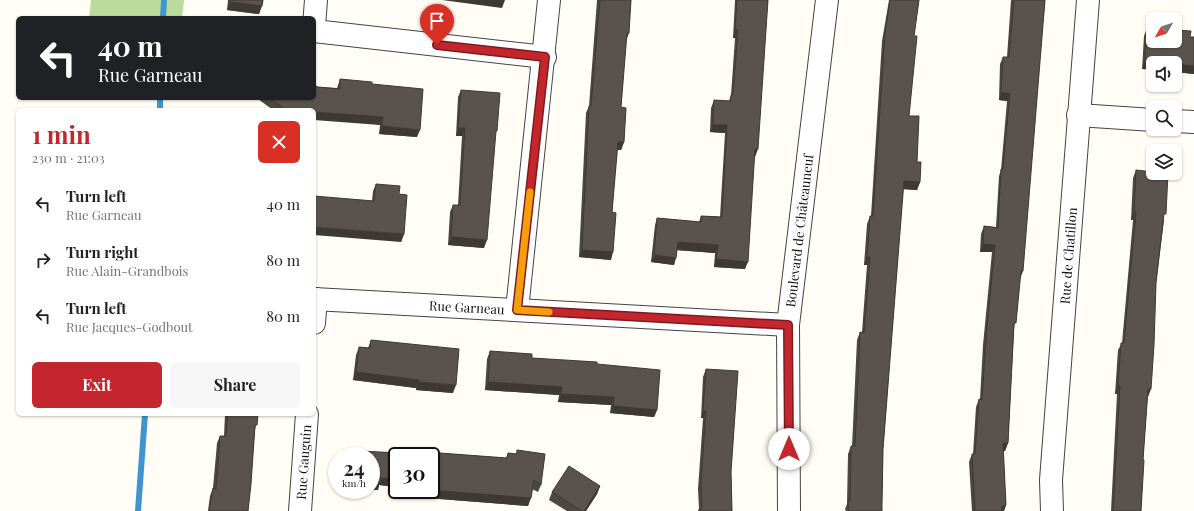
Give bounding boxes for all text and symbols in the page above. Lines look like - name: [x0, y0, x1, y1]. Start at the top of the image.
- pin: [420, 4, 454, 45]
- icon: arrive: [426, 10, 448, 32]
- north arrow: [1146, 12, 1182, 48]
- map controls: [1146, 12, 1182, 180]
- text: 40 m: [98, 27, 163, 64]
- icon: left: [32, 32, 84, 84]
- button: sound: [1146, 56, 1182, 92]
- text: Rue Garneau: [98, 63, 203, 87]
- button: search: [1146, 100, 1182, 136]
- text: 1 min: [32, 118, 91, 150]
- button: close: [258, 121, 300, 163]
- button: layers: [1146, 144, 1182, 180]
- text: 230 m · 21:03: [32, 149, 105, 166]
- street label: Boulevard de Châteauneuf: [781, 152, 817, 308]
- text: Turn left: [66, 186, 127, 206]
- icon: left: [32, 193, 54, 215]
- text: 40 m: [267, 194, 300, 214]
- text: Rue Garneau: [66, 206, 142, 223]
- street label: Rue de Chatillon: [1056, 206, 1080, 305]
- text: Turn right: [66, 242, 139, 262]
- icon: right: [32, 249, 54, 271]
- text: 80 m: [266, 250, 300, 270]
- text: Rue Alain-Grandbois: [66, 262, 188, 279]
- street label: Rue Garneau: [429, 296, 505, 317]
- text: Turn left: [66, 298, 127, 318]
- icon: left: [32, 305, 54, 327]
- text: 80 m: [266, 306, 300, 326]
- text: Rue Jacques-Godbout: [66, 318, 193, 335]
- button: Exit: [32, 362, 162, 408]
- button: Share: [170, 362, 300, 408]
- street label: Rue Gauguin: [292, 424, 314, 500]
- position arrow: [768, 428, 810, 470]
- speed limit sign: 30: [388, 447, 440, 499]
- text: 24: [343, 454, 365, 481]
- text: km/h: [342, 476, 366, 490]

